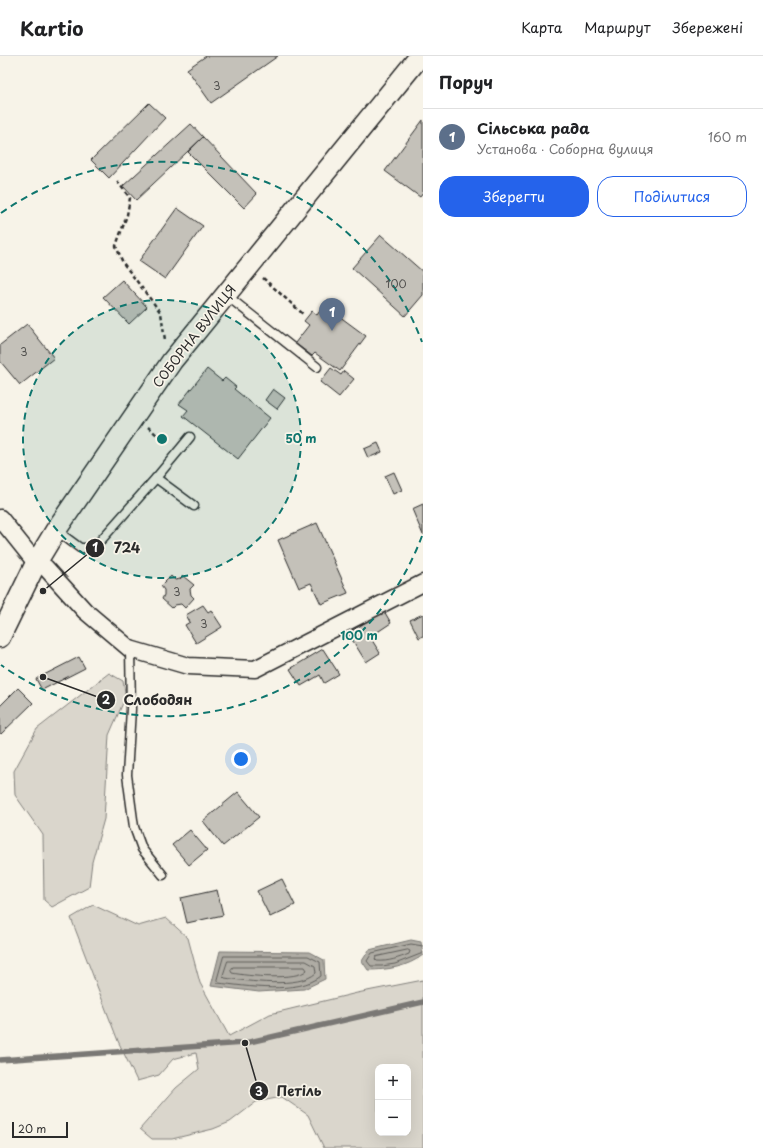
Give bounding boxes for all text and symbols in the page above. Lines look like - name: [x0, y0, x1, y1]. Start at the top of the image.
- text: Kartio: [20, 14, 83, 42]
- text: Карта: [521, 17, 562, 38]
- text: Маршрут: [584, 17, 651, 38]
- text: Збережені: [673, 17, 743, 38]
- text: Поруч: [439, 69, 493, 95]
- house number: 3: [213, 77, 221, 94]
- text: Cільська рада: [477, 116, 590, 139]
- text: 1: [449, 127, 455, 146]
- text: 160 m: [708, 127, 747, 146]
- text: Установа · Соборна вулиця: [477, 139, 654, 158]
- button: Зберегти: [439, 176, 589, 217]
- button: Поділитися: [597, 176, 747, 217]
- house number: 100: [385, 275, 407, 292]
- street label: СОБОРНА ВУЛИЦЯ: [147, 280, 240, 391]
- pin: 1: [319, 298, 345, 331]
- house number: 3: [20, 343, 28, 360]
- text: 50 m: [285, 429, 317, 447]
- centre of rings: [155, 432, 169, 446]
- callout: 724: [85, 535, 148, 561]
- text: 724: [114, 537, 141, 558]
- text: 1: [92, 538, 98, 556]
- house number: 3: [173, 583, 181, 600]
- house number: 3: [200, 615, 208, 632]
- text: 100 m: [340, 626, 378, 644]
- callout: Слободян: [96, 687, 201, 713]
- text: Слободян: [124, 689, 192, 710]
- text: 2: [102, 690, 111, 708]
- your location: [231, 749, 251, 769]
- map controls: [375, 1064, 411, 1136]
- button: +: [375, 1064, 411, 1100]
- callout: Петіль: [249, 1078, 330, 1104]
- text: Петіль: [277, 1080, 322, 1101]
- text: 3: [255, 1082, 263, 1100]
- button: −: [375, 1100, 411, 1136]
- scale bar: [12, 1120, 68, 1139]
- text: 20 m: [18, 1120, 46, 1137]

